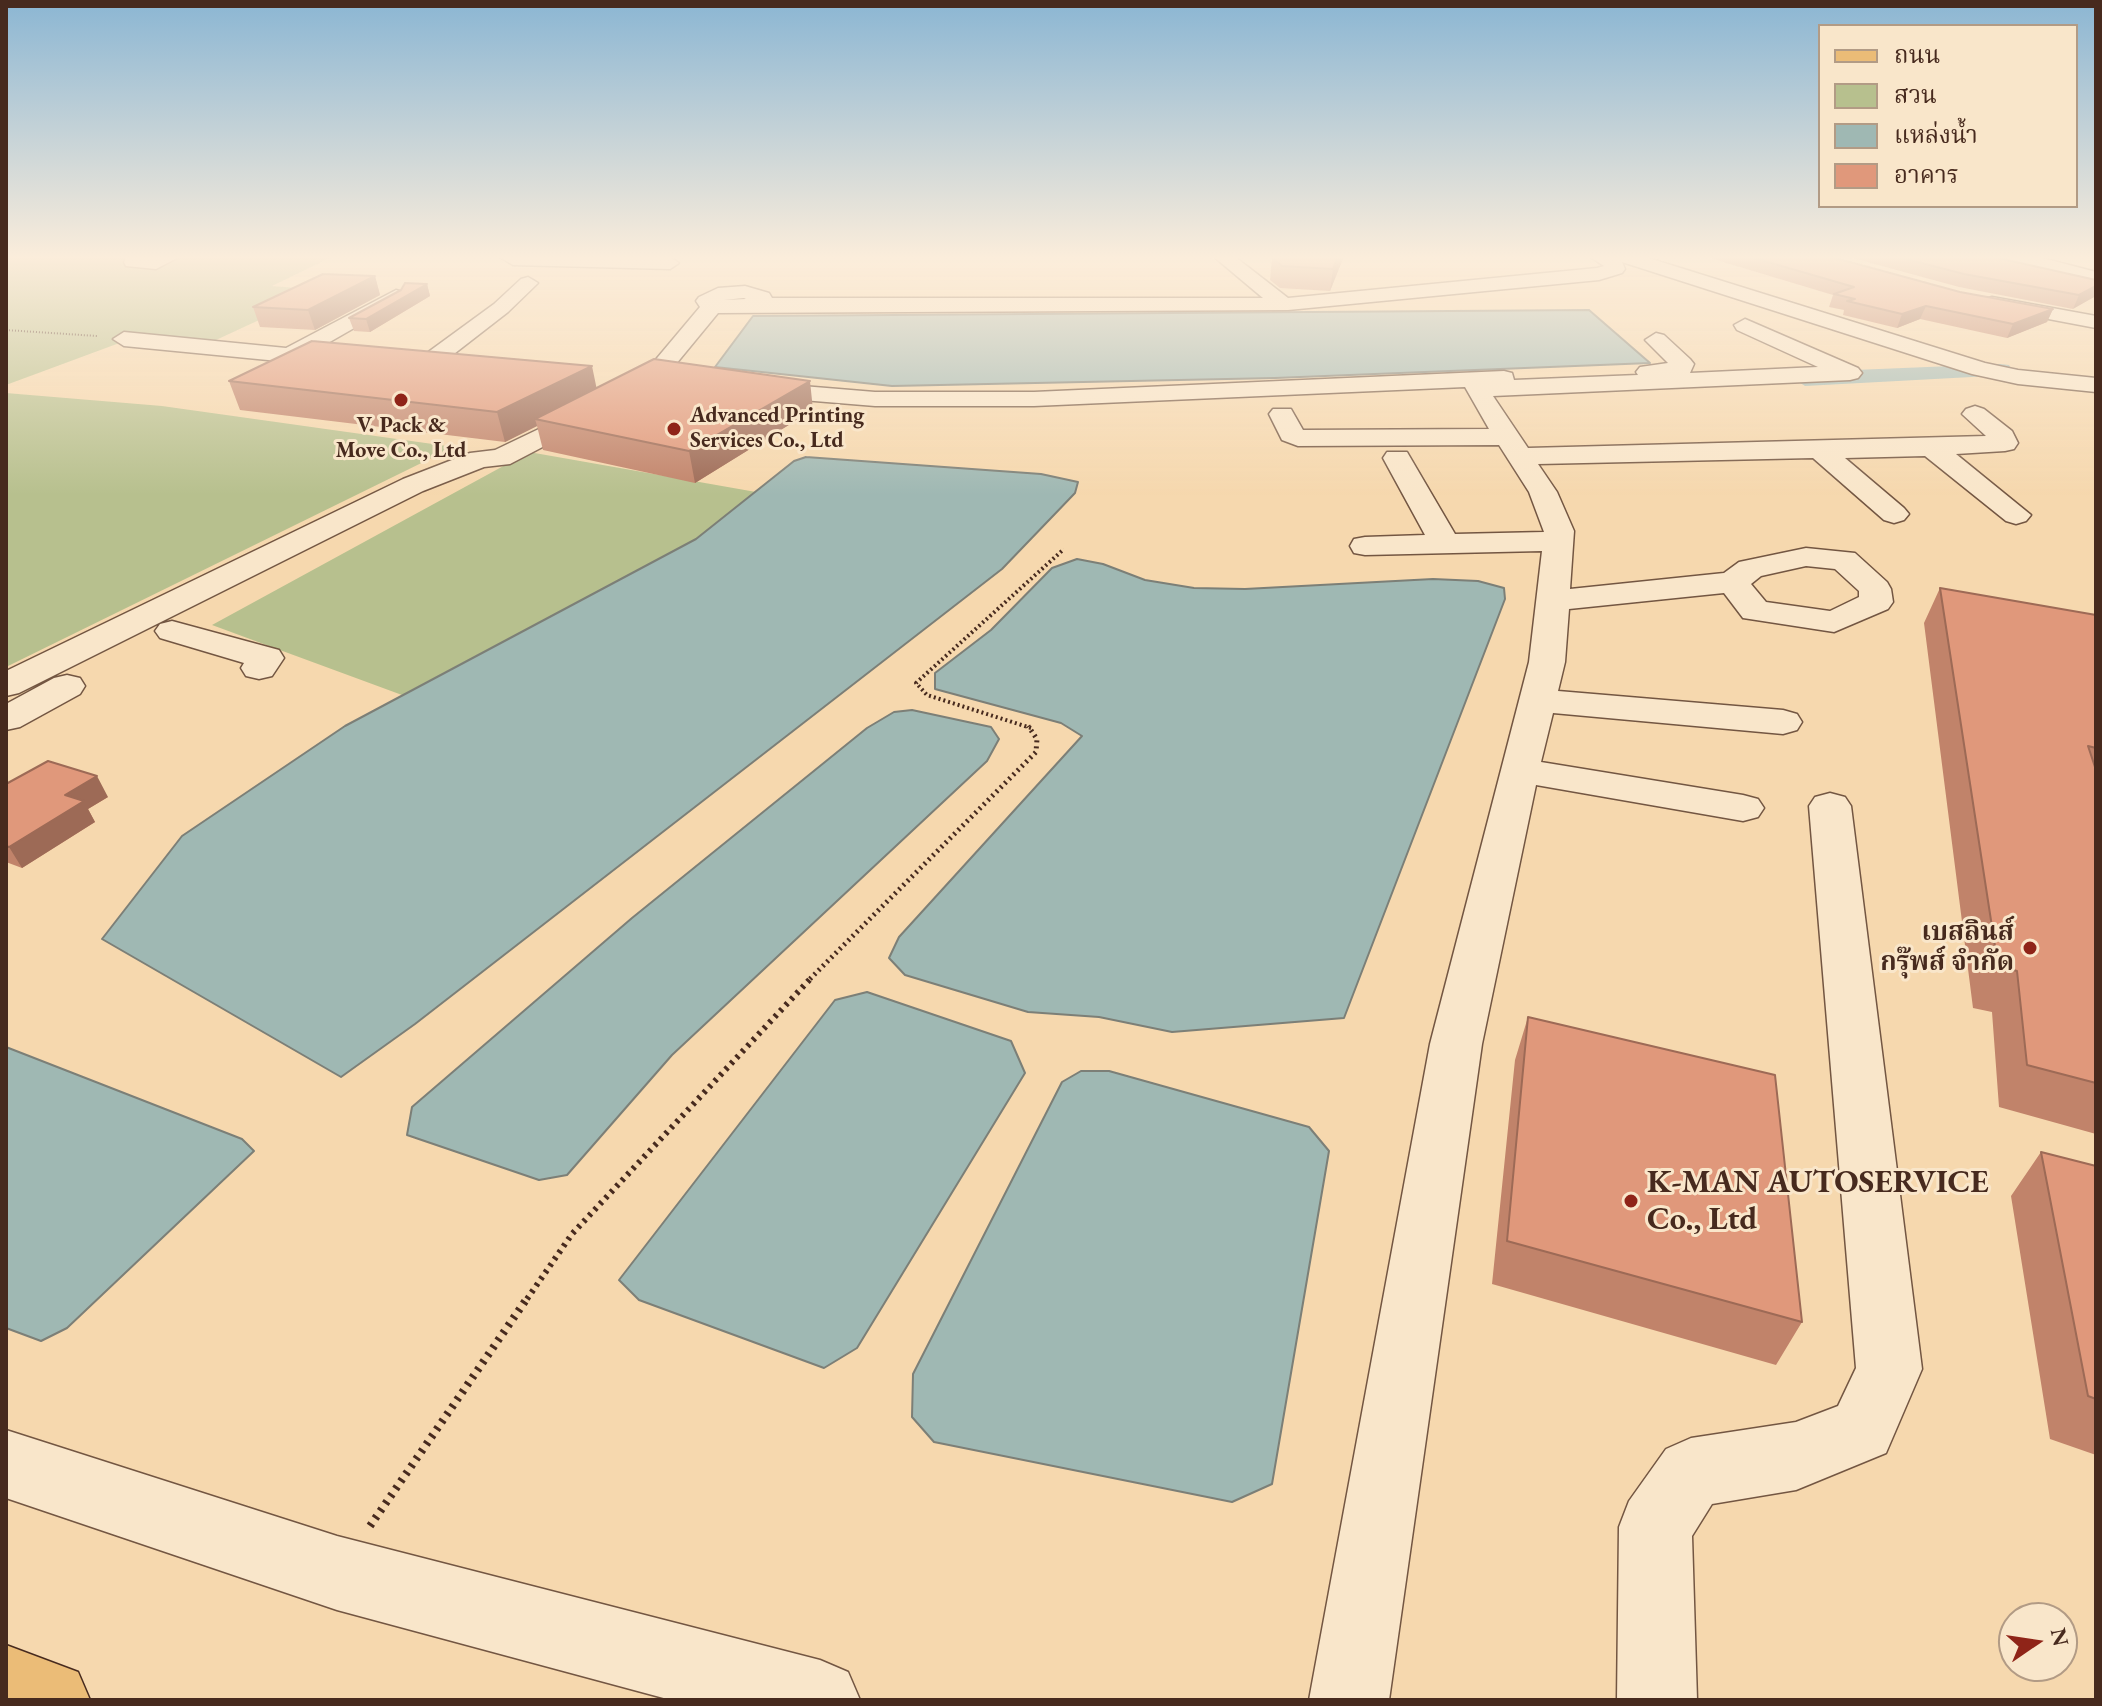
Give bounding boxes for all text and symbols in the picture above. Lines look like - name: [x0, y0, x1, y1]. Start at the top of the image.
- legend: [1818, 24, 2078, 208]
- text: ถนน: [1894, 39, 1940, 70]
- text: สวน: [1894, 79, 1937, 110]
- text: แหล่งน้ำ: [1894, 119, 1978, 150]
- text: อาคาร: [1894, 159, 1959, 190]
- marker: V. Pack & Move Co., Ltd: [392, 391, 410, 409]
- place label: Advanced Printing Services Co., Ltd: [690, 403, 864, 454]
- place label: V. Pack & Move Co., Ltd: [336, 413, 466, 464]
- marker: Advanced Printing Services Co., Ltd: [665, 420, 683, 438]
- place label: เบสลินส์ กรุ๊พส์ จำกัด: [1880, 917, 2014, 978]
- marker: เบสลินส์ กรุ๊พส์ จำกัด: [2021, 939, 2039, 957]
- place label: K-MAN AUTOSERVICE Co., Ltd: [1647, 1164, 1989, 1239]
- marker: K-MAN AUTOSERVICE Co., Ltd: [1622, 1192, 1640, 1210]
- north arrow: [1998, 1602, 2078, 1682]
- text: N: [2044, 1625, 2076, 1649]

